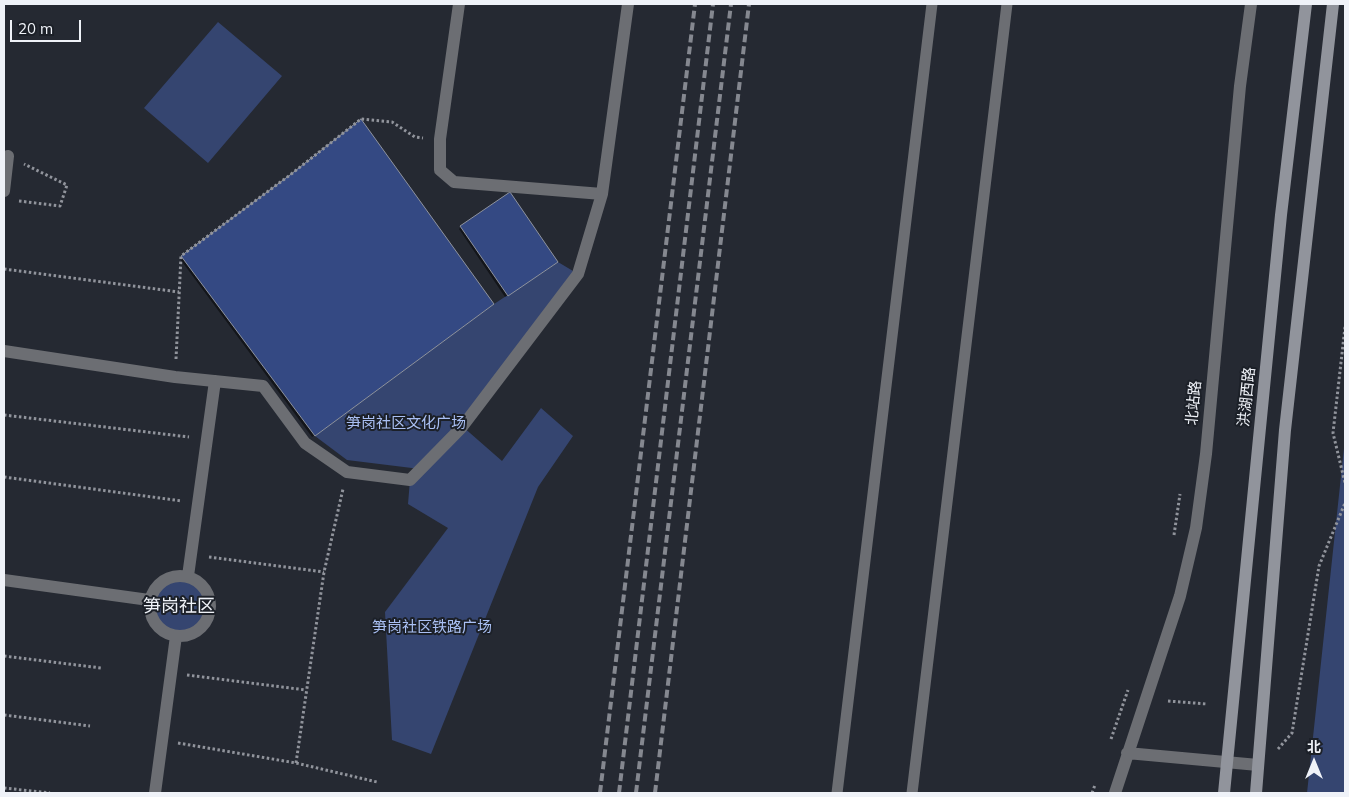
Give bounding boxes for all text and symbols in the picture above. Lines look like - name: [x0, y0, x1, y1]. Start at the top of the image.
- scale bar: [12, 10, 84, 42]
- text: 20 m: [18, 19, 53, 38]
- street label: 洪湖西路: [1235, 366, 1259, 428]
- street label: 北站路: [1183, 380, 1205, 426]
- park label: 笋岗社区文化广场: [346, 414, 466, 432]
- district label: 笋岗社区: [143, 596, 215, 618]
- park label: 笋岗社区铁路广场: [372, 618, 492, 636]
- north arrow: [1289, 737, 1339, 787]
- text: 北: [1307, 738, 1321, 756]

